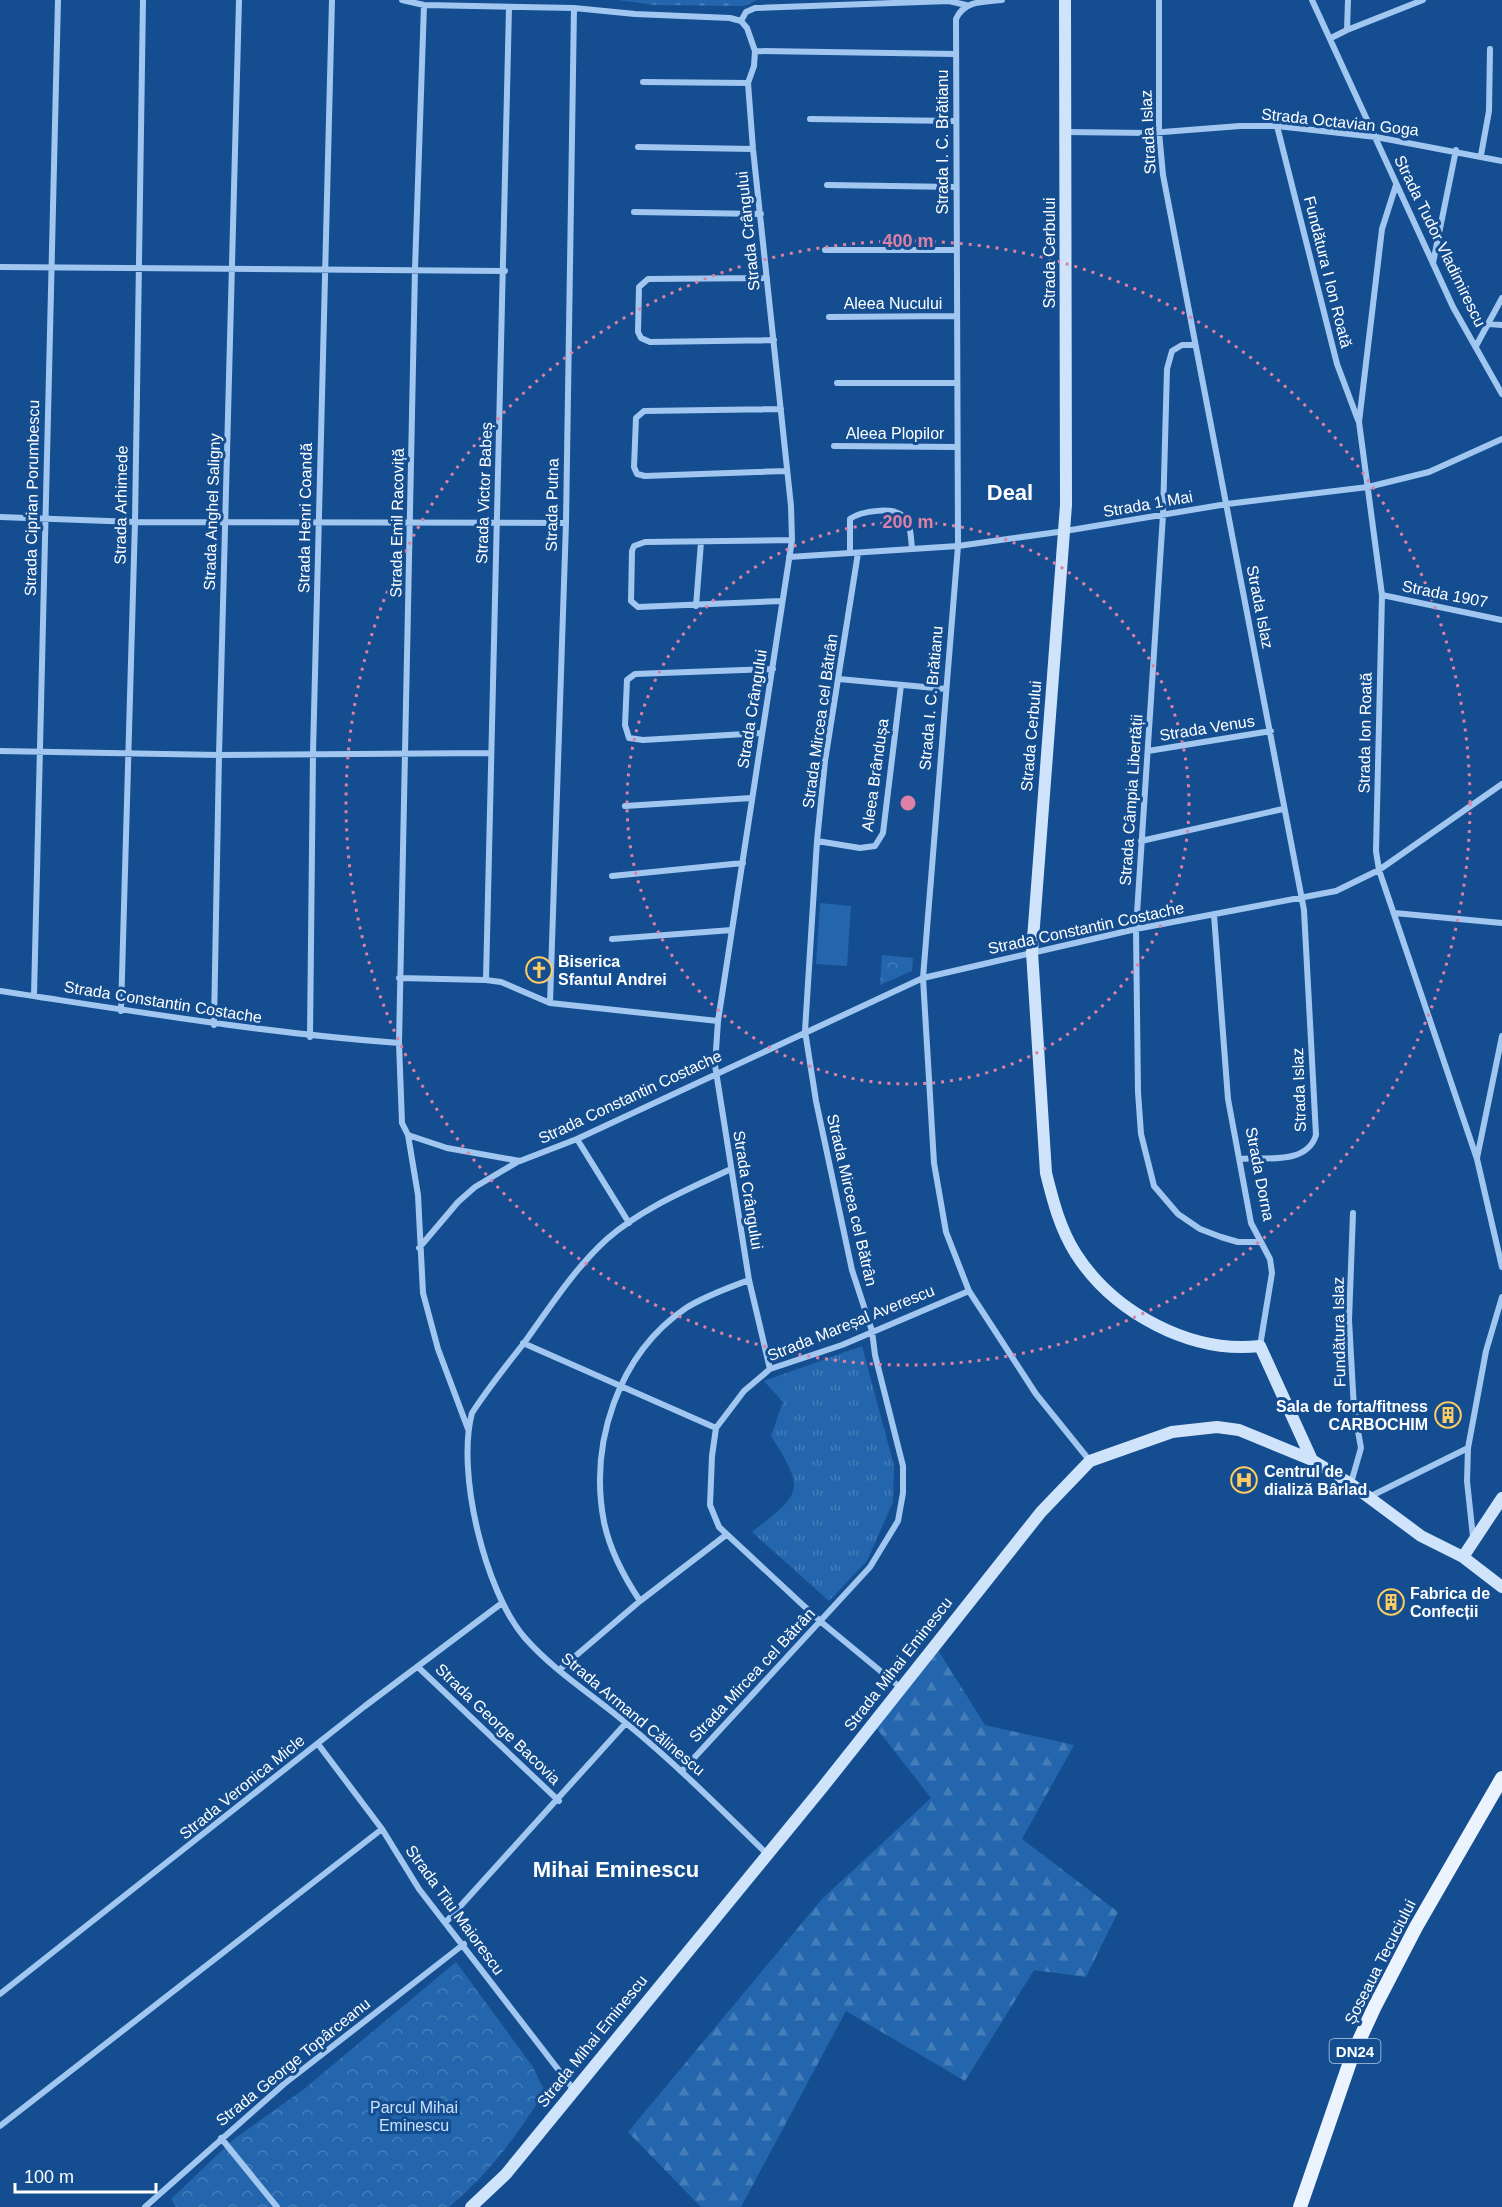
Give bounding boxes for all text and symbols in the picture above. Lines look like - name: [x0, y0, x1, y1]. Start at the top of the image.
- street label: Strada I. C. Brătianu: [934, 70, 951, 214]
- street label: Strada Islaz: [1137, 89, 1159, 175]
- street label: Strada Octavian Goga: [1260, 105, 1420, 139]
- street label: Strada Tudor Vladimirescu: [1391, 153, 1489, 329]
- street label: Strada Crângului: [733, 170, 763, 292]
- street label: Fundătura I Ion Roată: [1301, 194, 1355, 350]
- street label: Strada Cerbului: [1041, 197, 1058, 309]
- text: 400 m: [882, 231, 934, 251]
- street label: Aleea Nucului: [844, 295, 942, 312]
- street label: Strada Ciprian Porumbescu: [22, 400, 42, 596]
- street label: Strada Victor Babeș: [473, 422, 495, 564]
- street label: Aleea Plopilor: [846, 425, 945, 442]
- street label: Strada Anghel Saligny: [201, 433, 223, 591]
- street label: Strada Henri Coandă: [295, 443, 315, 593]
- street label: Strada Arhimede: [111, 445, 131, 565]
- street label: Strada Emil Racoviță: [387, 448, 407, 598]
- street label: Strada Putna: [543, 458, 561, 552]
- district label: Deal: [987, 480, 1033, 505]
- street label: Strada 1 Mai: [1102, 488, 1194, 520]
- text: 200 m: [882, 512, 934, 532]
- street label: Strada Islaz: [1244, 564, 1276, 650]
- street label: Strada 1907: [1401, 577, 1490, 611]
- street label: Strada I. C. Brătianu: [916, 625, 946, 771]
- street label: Strada Mircea cel Bătrân: [799, 633, 841, 809]
- street label: Strada Crângului: [734, 648, 770, 770]
- street label: Strada Ion Roată: [1355, 672, 1375, 794]
- street label: Strada Cerbului: [1018, 680, 1044, 792]
- street label: Strada Venus: [1158, 712, 1256, 744]
- street label: Strada Câmpia Libertății: [1117, 714, 1145, 886]
- street label: Aleea Brândușa: [859, 717, 891, 833]
- centre of rings: [898, 793, 918, 813]
- street label: Strada Constantin Costache: [986, 899, 1186, 957]
- place label: Biserica Sfantul Andrei: [558, 953, 667, 988]
- church icon: Biserica Sfantul Andrei: [524, 955, 554, 985]
- street label: Strada Constantin Costache: [63, 978, 263, 1026]
- street label: Strada Constantin Costache: [536, 1047, 724, 1147]
- street label: Strada Islaz: [1289, 1047, 1309, 1133]
- street label: Strada Mircea cel Bătrân: [824, 1112, 880, 1288]
- street label: Strada Dorna: [1243, 1126, 1277, 1222]
- street label: Strada Crângului: [730, 1129, 766, 1251]
- street label: Fundătura Islaz: [1330, 1277, 1348, 1387]
- street label: Strada Mareșal Averescu: [765, 1282, 937, 1364]
- place label: Sala de forta/fitness CARBOCHIM: [1276, 1398, 1428, 1433]
- building icon: Sala de forta/fitness CARBOCHIM: [1433, 1400, 1463, 1430]
- place label: Centrul de dializă Bârlad: [1264, 1463, 1367, 1498]
- hospital icon: Centrul de dializă Bârlad: [1229, 1465, 1259, 1495]
- place label: Fabrica de Confecții: [1410, 1585, 1490, 1620]
- building icon: Fabrica de Confecții: [1376, 1587, 1406, 1617]
- street label: Strada Mihai Eminescu: [841, 1594, 955, 1734]
- street label: Strada Mircea cel Bătrân: [686, 1605, 818, 1745]
- street label: Strada Armand Călinescu: [558, 1649, 708, 1779]
- street label: Strada George Bacovia: [432, 1660, 564, 1788]
- street label: Strada Veronica Micle: [176, 1731, 308, 1843]
- street label: Strada Titu Maiorescu: [402, 1842, 508, 1978]
- district label: Mihai Eminescu: [533, 1857, 699, 1882]
- street label: Șoseaua Tecuciului: [1341, 1897, 1419, 2027]
- street label: Strada Mihai Eminescu: [534, 1972, 650, 2110]
- street label: Strada George Topârceanu: [213, 1995, 373, 2129]
- road number: DN24: [1330, 2039, 1380, 2063]
- park label: Parcul Mihai Eminescu: [370, 2099, 458, 2134]
- scale bar: [15, 2156, 156, 2194]
- text: 100 m: [24, 2167, 74, 2187]

